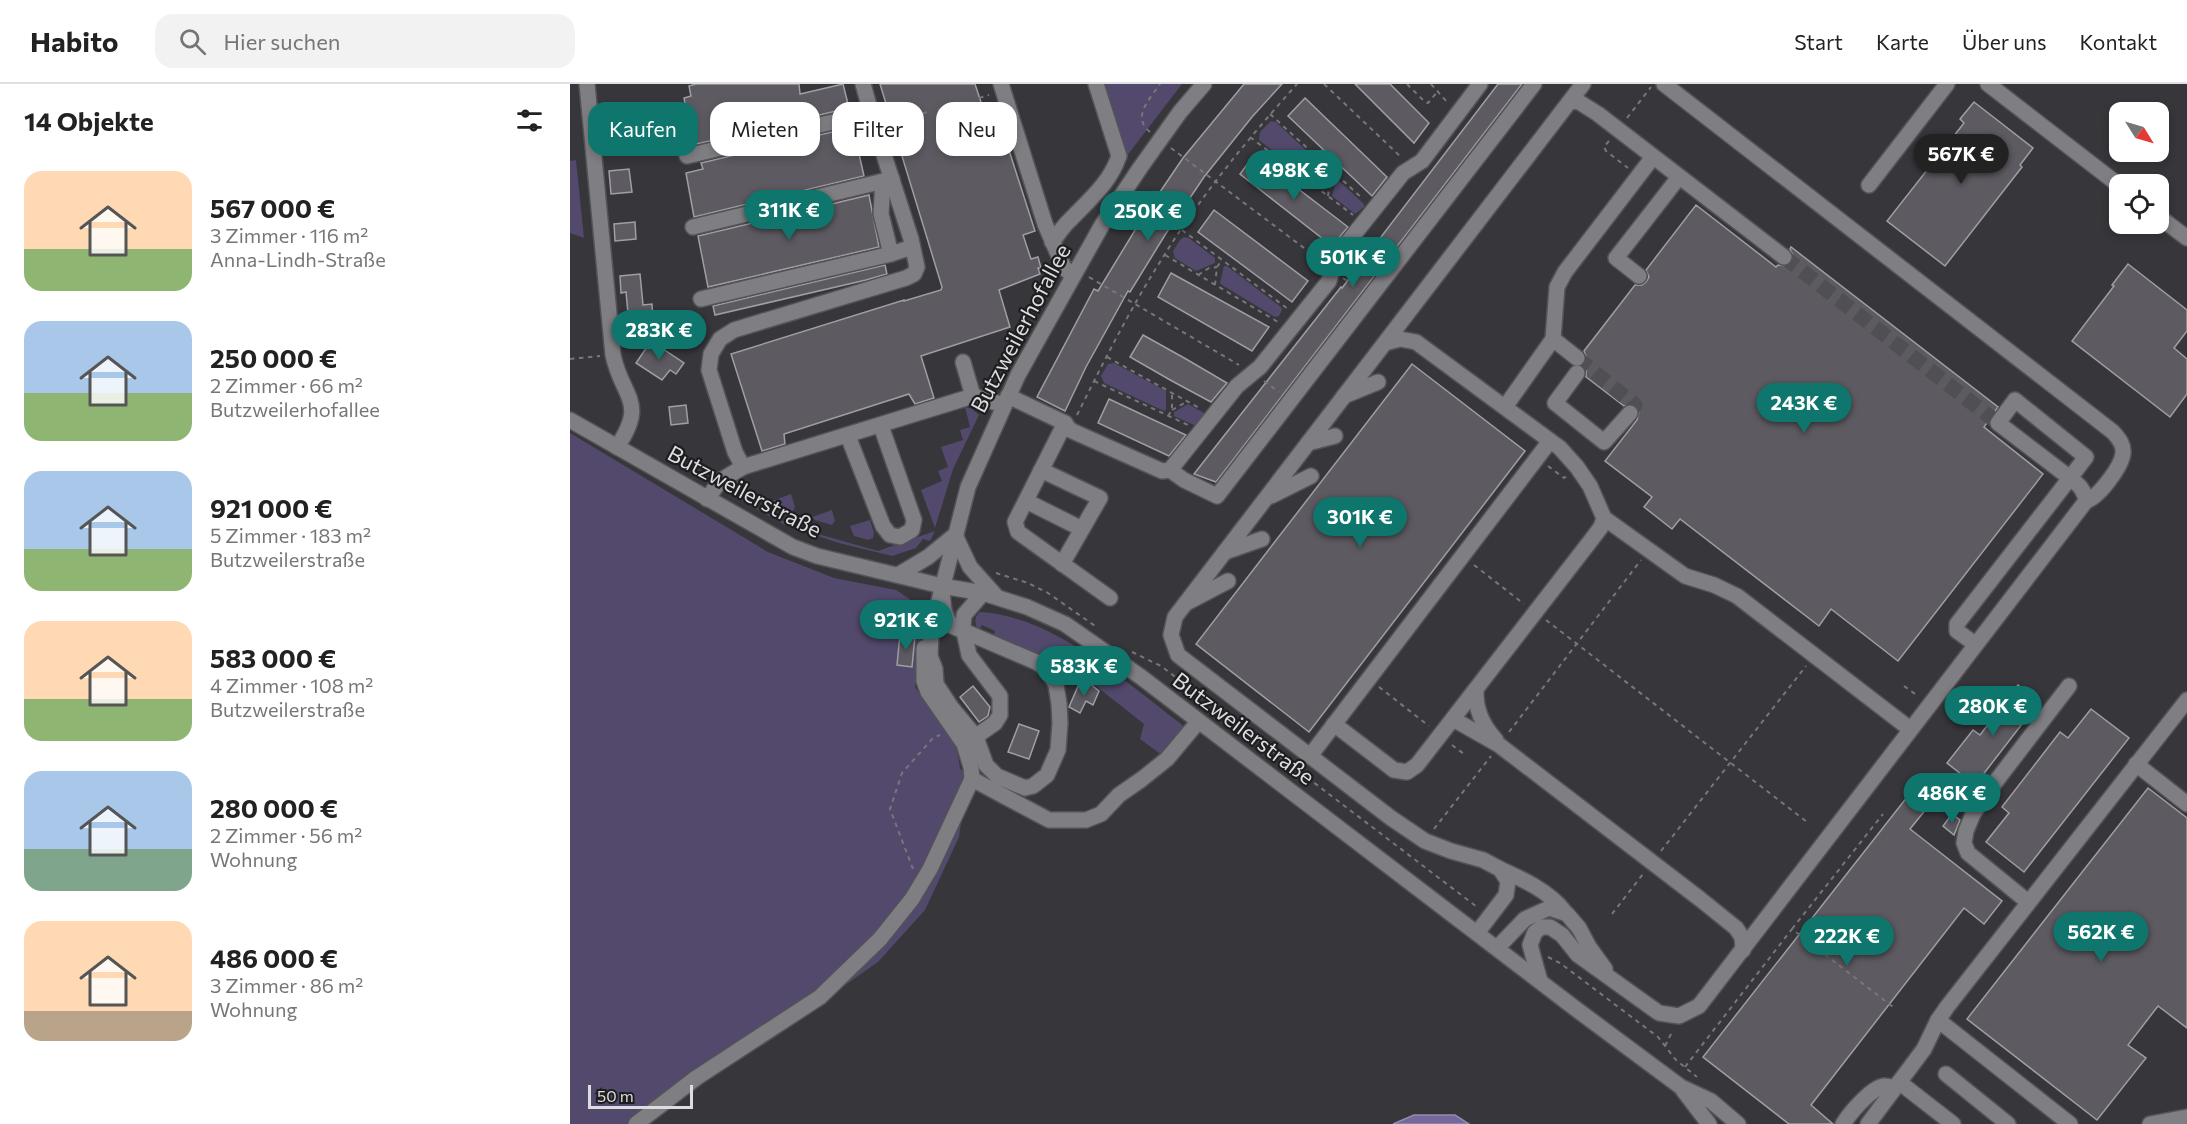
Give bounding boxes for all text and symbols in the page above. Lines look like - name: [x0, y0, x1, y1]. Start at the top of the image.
- search box: [155, 14, 575, 68]
- text: Habito: [30, 24, 119, 58]
- icon: search: [176, 25, 209, 58]
- text: Hier suchen: [224, 28, 340, 55]
- text: Start: [1794, 29, 1843, 54]
- text: Karte: [1876, 29, 1929, 54]
- text: Über uns: [1962, 29, 2046, 54]
- text: Kontakt: [2079, 29, 2157, 54]
- chip: Kaufen: [588, 102, 698, 156]
- chip: Mieten: [710, 102, 820, 156]
- chip: Filter: [832, 102, 924, 156]
- chip: Neu: [936, 102, 1017, 156]
- north arrow: [2109, 102, 2169, 162]
- map controls: [2109, 102, 2169, 234]
- icon: filters: [513, 104, 546, 137]
- text: 14 Objekte: [24, 105, 154, 136]
- pin: 567K €: [1912, 134, 2010, 185]
- text: 567K €: [1928, 141, 1994, 165]
- pin: 498K €: [1245, 150, 1343, 201]
- text: 498K €: [1260, 157, 1328, 181]
- button: locate: [2109, 174, 2169, 234]
- pin: 311K €: [740, 190, 838, 241]
- pin: 250K €: [1099, 191, 1197, 242]
- text: 567 000 €: [210, 192, 335, 223]
- icon: home: [72, 195, 144, 267]
- text: 311K €: [758, 197, 820, 221]
- text: 250K €: [1114, 198, 1182, 222]
- text: 3 Zimmer · 116 m²: [210, 223, 368, 247]
- pin: 501K €: [1304, 237, 1402, 288]
- street label: Butzweilerhofallee: [964, 239, 1076, 417]
- text: 501K €: [1320, 244, 1386, 268]
- text: Anna-Lindh-Straße: [210, 247, 386, 271]
- pin: 283K €: [610, 310, 708, 361]
- text: 283K €: [625, 317, 693, 341]
- text: 250 000 €: [210, 342, 337, 373]
- icon: home: [72, 345, 144, 417]
- text: 2 Zimmer · 66 m²: [210, 373, 363, 397]
- pin: 243K €: [1755, 383, 1853, 434]
- text: 243K €: [1771, 390, 1837, 414]
- text: Butzweilerhofallee: [210, 397, 380, 421]
- street label: Butzweilerstraße: [663, 439, 827, 543]
- text: 921 000 €: [210, 492, 333, 523]
- icon: home: [72, 495, 144, 567]
- pin: 301K €: [1311, 497, 1409, 548]
- text: 301K €: [1327, 504, 1393, 528]
- text: 5 Zimmer · 183 m²: [210, 523, 371, 547]
- text: Butzweilerstraße: [210, 547, 365, 571]
- pin: 921K €: [857, 600, 955, 651]
- text: 921K €: [874, 607, 938, 631]
- text: 583 000 €: [210, 642, 336, 673]
- icon: home: [72, 645, 144, 717]
- pin: 583K €: [1035, 646, 1133, 697]
- text: 583K €: [1050, 653, 1118, 677]
- street label: Butzweilerstraße: [1168, 666, 1320, 790]
- text: 4 Zimmer · 108 m²: [210, 673, 373, 697]
- pin: 280K €: [1944, 686, 2042, 737]
- text: 280K €: [1959, 693, 2027, 717]
- text: Butzweilerstraße: [210, 697, 365, 721]
- pin: 486K €: [1903, 773, 2001, 824]
- text: 486K €: [1918, 780, 1986, 804]
- text: 280 000 €: [210, 792, 338, 823]
- icon: home: [72, 795, 144, 867]
- text: 2 Zimmer · 56 m²: [210, 823, 362, 847]
- text: Wohnung: [210, 847, 297, 871]
- pin: 562K €: [2052, 912, 2150, 963]
- pin: 222K €: [1798, 916, 1896, 967]
- text: 562K €: [2067, 919, 2135, 943]
- text: 222K €: [1814, 923, 1880, 947]
- text: 486 000 €: [210, 942, 338, 973]
- icon: home: [72, 945, 144, 1017]
- text: 3 Zimmer · 86 m²: [210, 973, 363, 997]
- text: Wohnung: [210, 997, 297, 1021]
- scale bar: [588, 1082, 693, 1110]
- text: 50 m: [597, 1086, 634, 1105]

